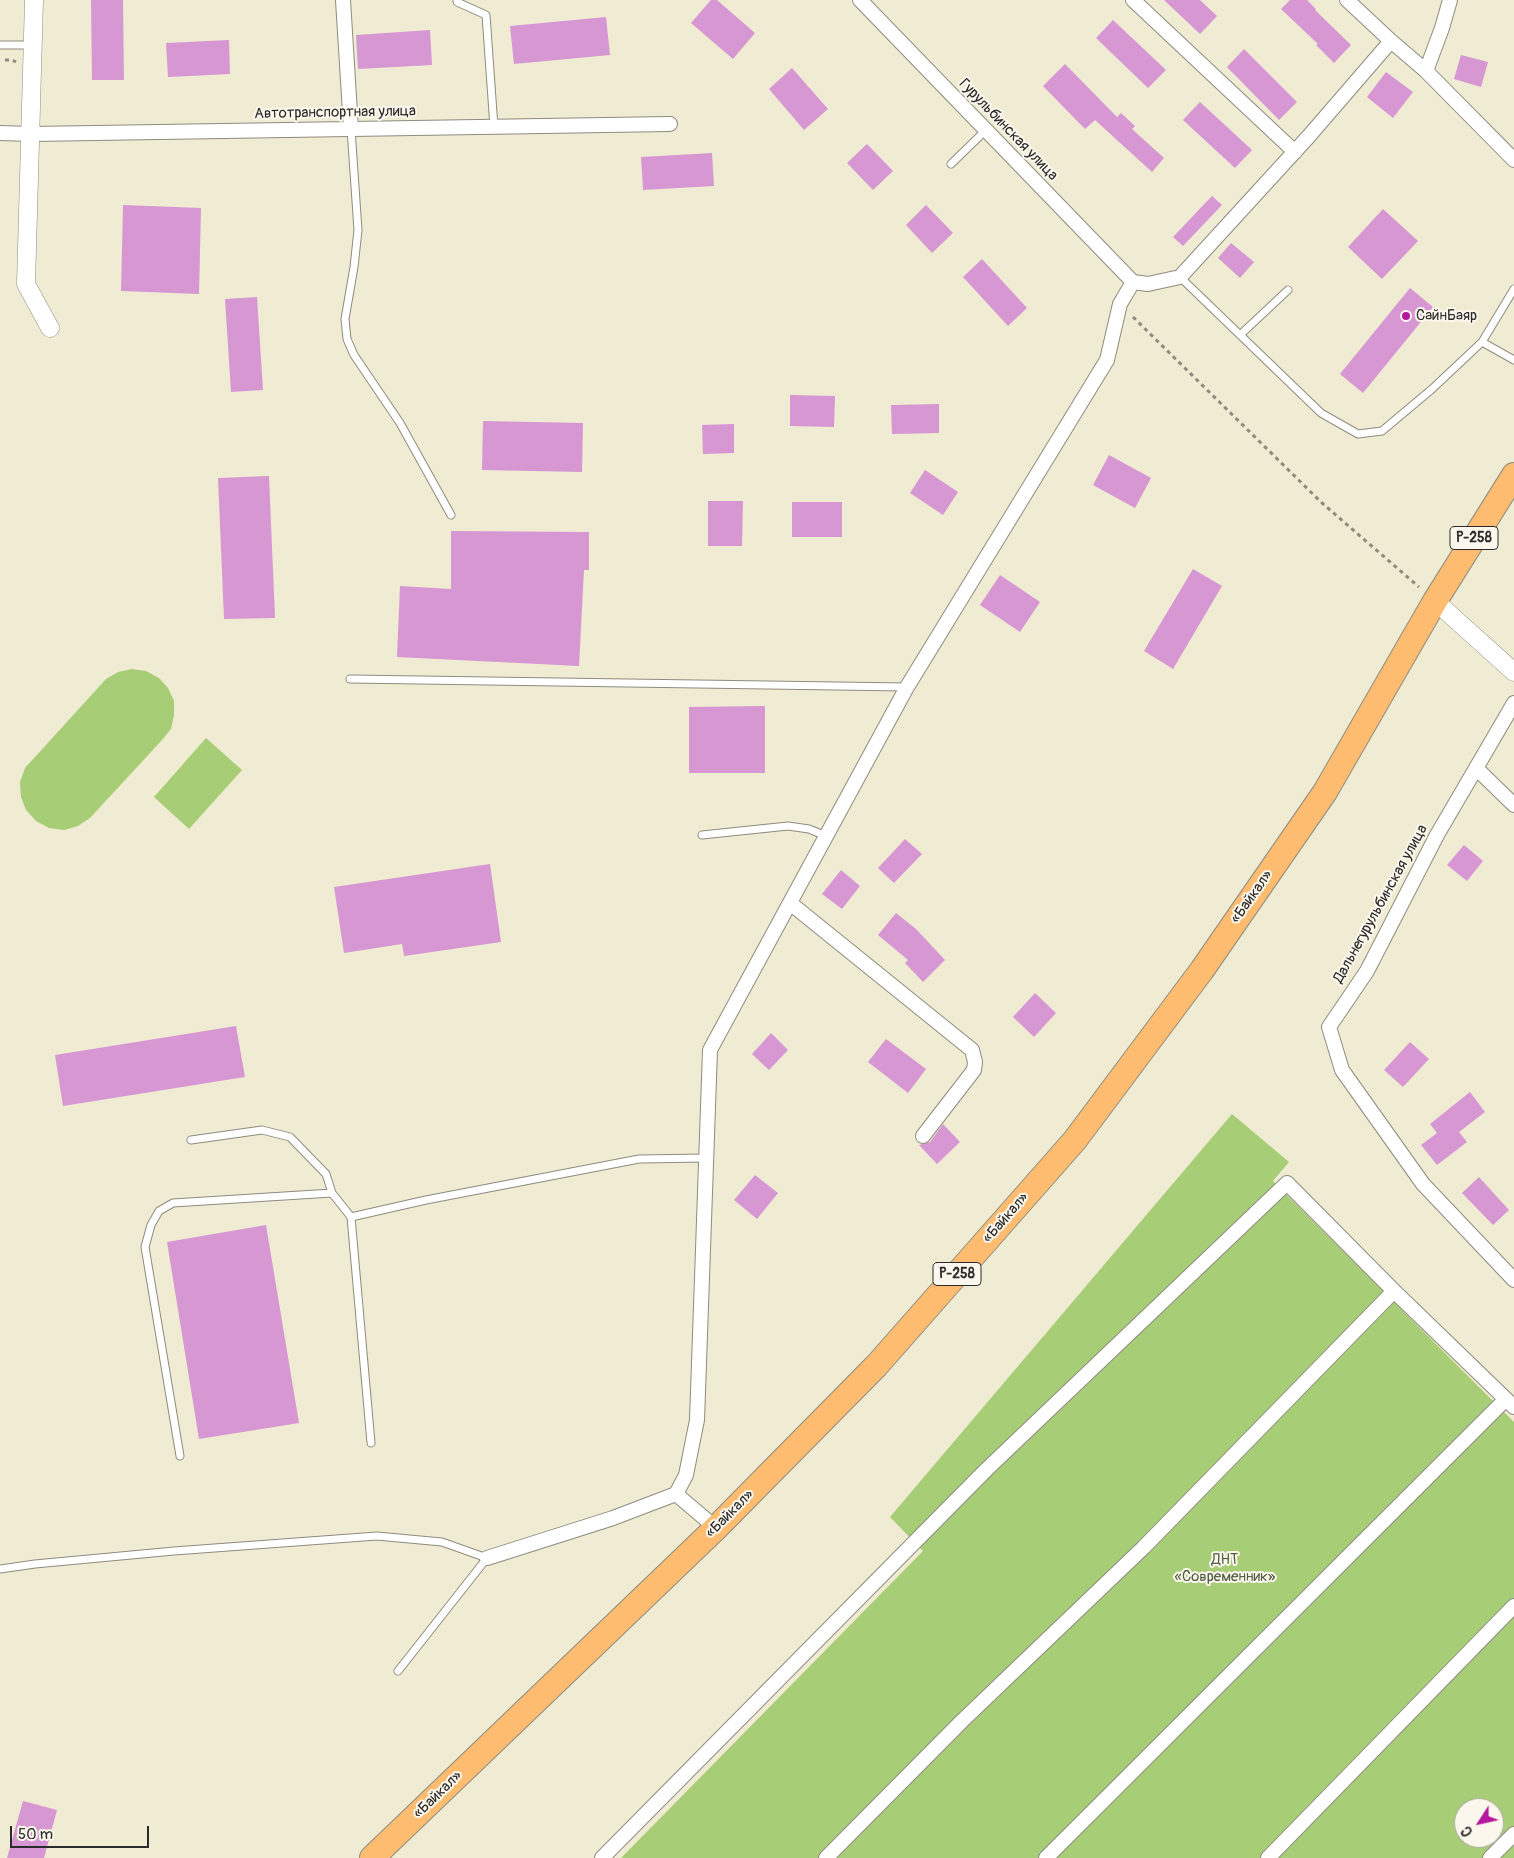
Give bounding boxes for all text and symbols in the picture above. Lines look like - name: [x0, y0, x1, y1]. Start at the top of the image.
- street label: Гурульбинская улица: [955, 75, 1061, 185]
- street label: Автотранспортная улица: [254, 103, 416, 123]
- place label: СайнБаяр: [1416, 307, 1477, 325]
- marker: СайнБаяр: [1400, 310, 1412, 322]
- road number: Р-258: [1450, 526, 1498, 550]
- street label: Дальнегурульбинская улица: [1330, 822, 1432, 986]
- street label: «Байкал»: [1227, 867, 1277, 927]
- street label: «Байкал»: [979, 1189, 1033, 1247]
- road number: Р-258: [933, 1262, 981, 1286]
- street label: «Байкал»: [702, 1486, 758, 1542]
- park label: ДНТ «Современник»: [1175, 1551, 1275, 1586]
- street label: «Байкал»: [410, 1767, 466, 1823]
- north arrow: [1454, 1798, 1504, 1848]
- scale bar: [12, 1816, 151, 1848]
- text: С: [1458, 1823, 1477, 1840]
- text: 50 m: [18, 1825, 53, 1844]

